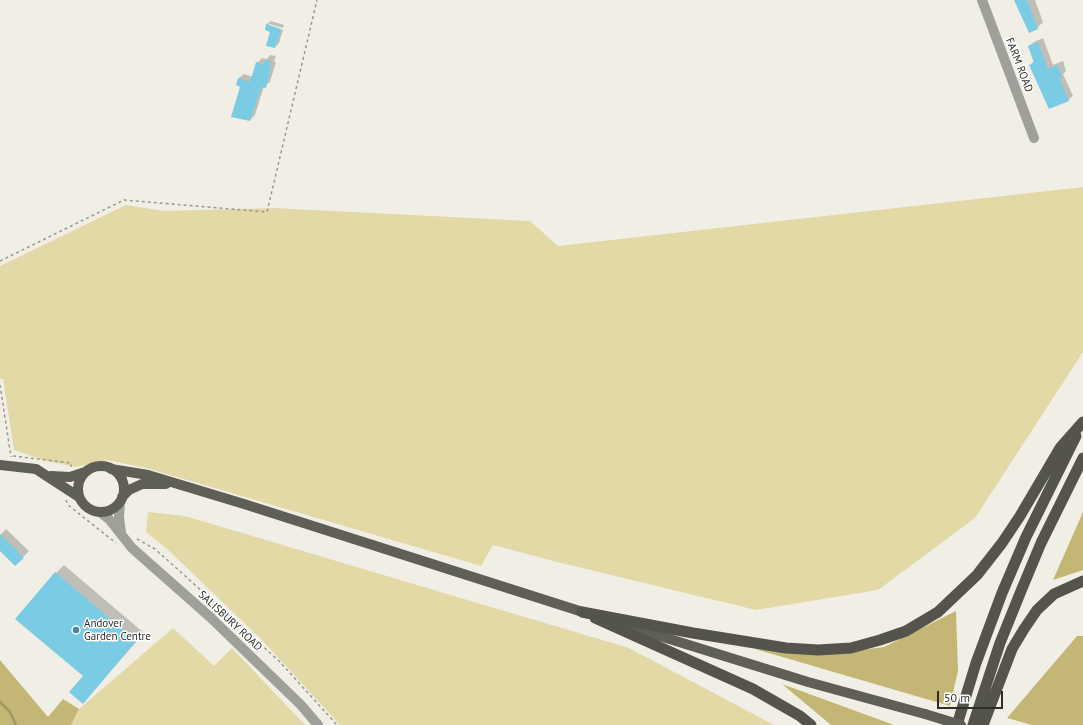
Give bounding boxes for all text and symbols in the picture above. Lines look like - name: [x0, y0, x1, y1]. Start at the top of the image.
- street label: FARM ROAD: [1003, 36, 1035, 94]
- street label: SALISBURY ROAD: [195, 588, 265, 654]
- place label: Andover Garden Centre: [84, 617, 151, 643]
- marker: Andover Garden Centre: [71, 625, 81, 635]
- scale bar: [939, 683, 1005, 709]
- text: 50 m: [944, 690, 970, 705]

